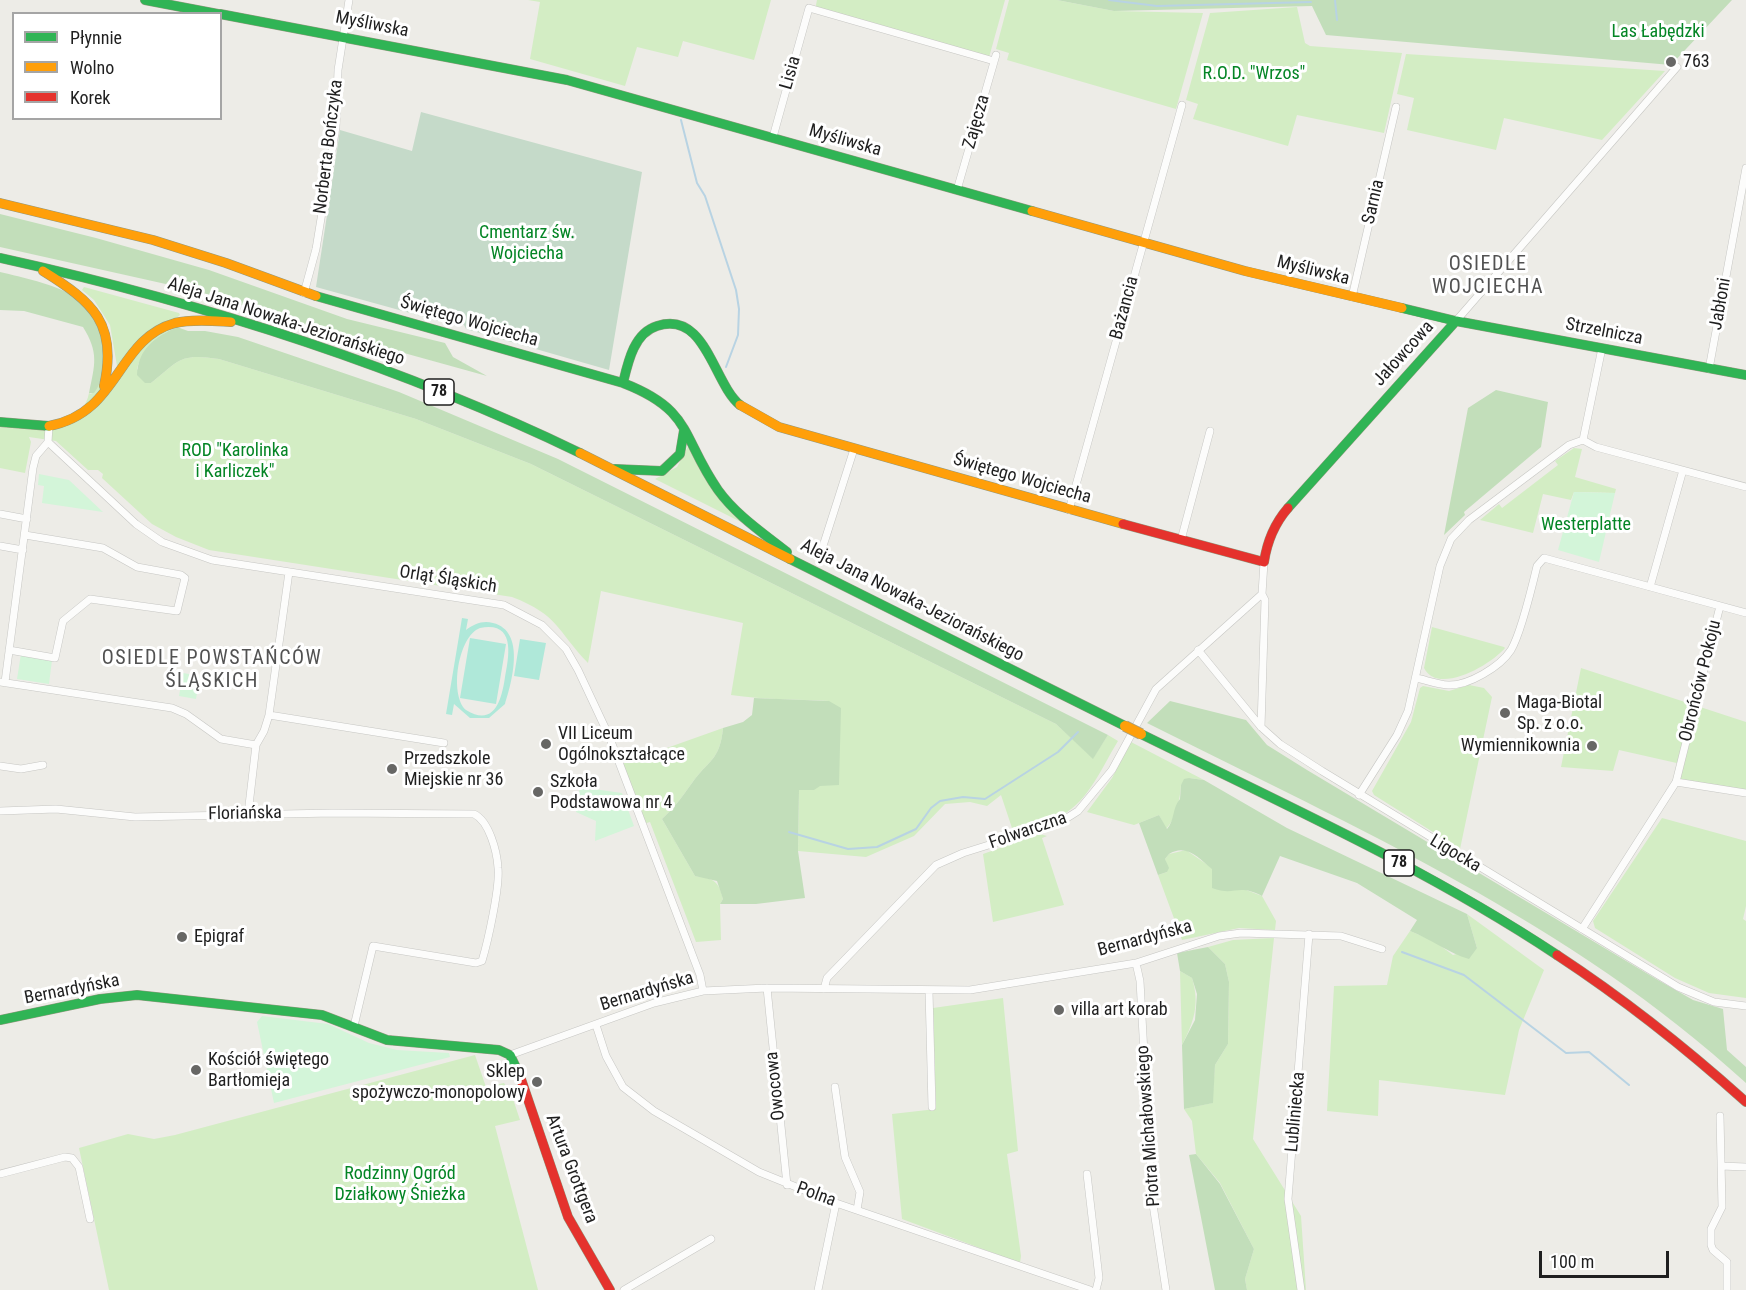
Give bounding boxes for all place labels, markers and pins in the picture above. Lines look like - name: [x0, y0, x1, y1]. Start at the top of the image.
- place label: 763: [1683, 51, 1710, 73]
- marker: 763: [1664, 55, 1678, 69]
- place label: Maga-Biotal Sp. z o.o.: [1517, 692, 1602, 734]
- marker: Maga-Biotal Sp. z o.o.: [1498, 706, 1512, 720]
- place label: VII Liceum Ogólnokształcące: [558, 723, 685, 766]
- place label: Wymiennikownia: [1461, 735, 1580, 757]
- marker: VII Liceum Ogólnokształcące: [539, 737, 553, 751]
- marker: Wymiennikownia: [1585, 739, 1599, 753]
- place label: Przedszkole Miejskie nr 36: [404, 748, 503, 790]
- marker: Przedszkole Miejskie nr 36: [385, 762, 399, 776]
- place label: Szkoła Podstawowa nr 4: [550, 771, 672, 814]
- marker: Szkoła Podstawowa nr 4: [531, 785, 545, 799]
- place label: Epigraf: [194, 926, 244, 948]
- marker: Epigraf: [175, 930, 189, 944]
- place label: villa art korab: [1071, 999, 1168, 1021]
- marker: villa art korab: [1052, 1003, 1066, 1017]
- place label: Kościół świętego Bartłomieja: [208, 1049, 329, 1092]
- place label: Sklep spożywczo-monopolowy: [352, 1061, 525, 1104]
- marker: Kościół świętego Bartłomieja: [189, 1063, 203, 1077]
- marker: Sklep spożywczo-monopolowy: [530, 1075, 544, 1089]

